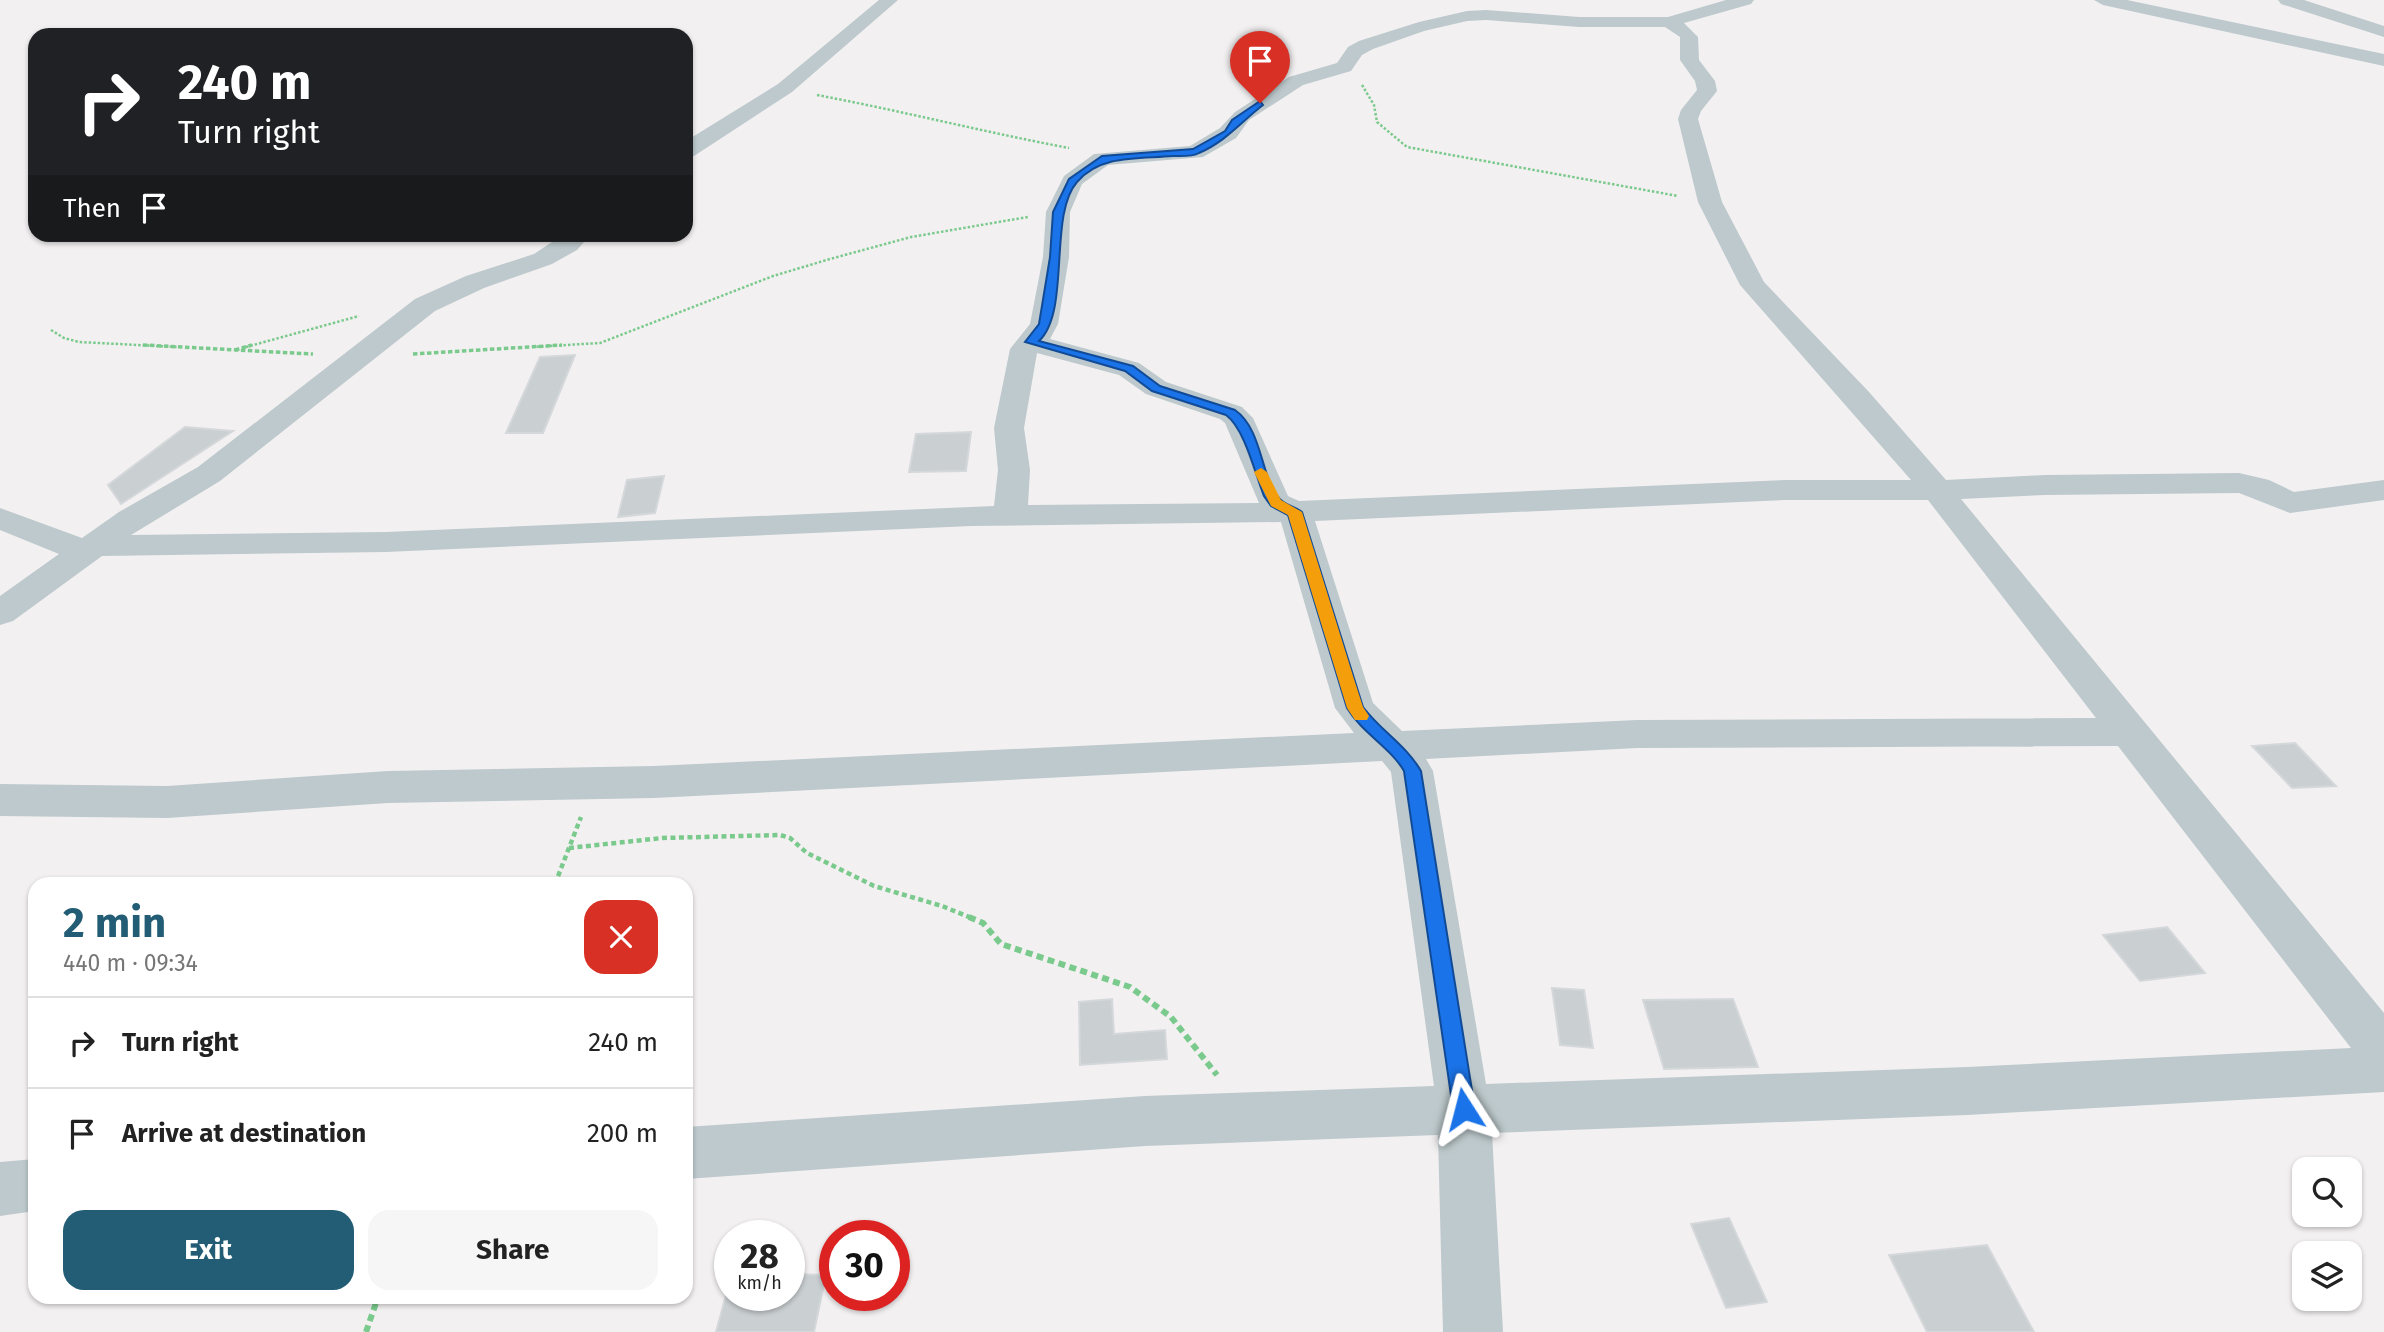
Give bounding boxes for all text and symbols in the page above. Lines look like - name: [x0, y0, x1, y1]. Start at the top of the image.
- pin: [1230, 31, 1290, 103]
- icon: arrive: [1241, 42, 1279, 80]
- text: 240 m: [178, 53, 311, 112]
- icon: right: [63, 56, 154, 147]
- text: Turn right: [178, 113, 320, 151]
- icon: arrive: [135, 189, 173, 227]
- text: Then: [63, 193, 121, 224]
- text: 2 min: [63, 898, 166, 948]
- button: close: [584, 900, 658, 974]
- text: 440 m · 09:34: [63, 949, 198, 977]
- icon: right: [63, 1024, 101, 1062]
- text: Turn right: [122, 1027, 239, 1058]
- text: 240 m: [588, 1027, 658, 1058]
- position arrow: [1427, 1072, 1501, 1146]
- icon: arrive: [63, 1115, 101, 1153]
- text: Arrive at destination: [122, 1118, 366, 1149]
- text: 200 m: [587, 1118, 658, 1149]
- map controls: [2292, 1157, 2362, 1311]
- button: search: [2292, 1157, 2362, 1227]
- button: Exit: [63, 1210, 354, 1290]
- button: Share: [368, 1210, 658, 1290]
- speed limit sign: 30: [819, 1220, 910, 1311]
- text: 28: [740, 1235, 779, 1277]
- button: layers: [2292, 1241, 2362, 1311]
- text: km/h: [737, 1272, 782, 1294]

